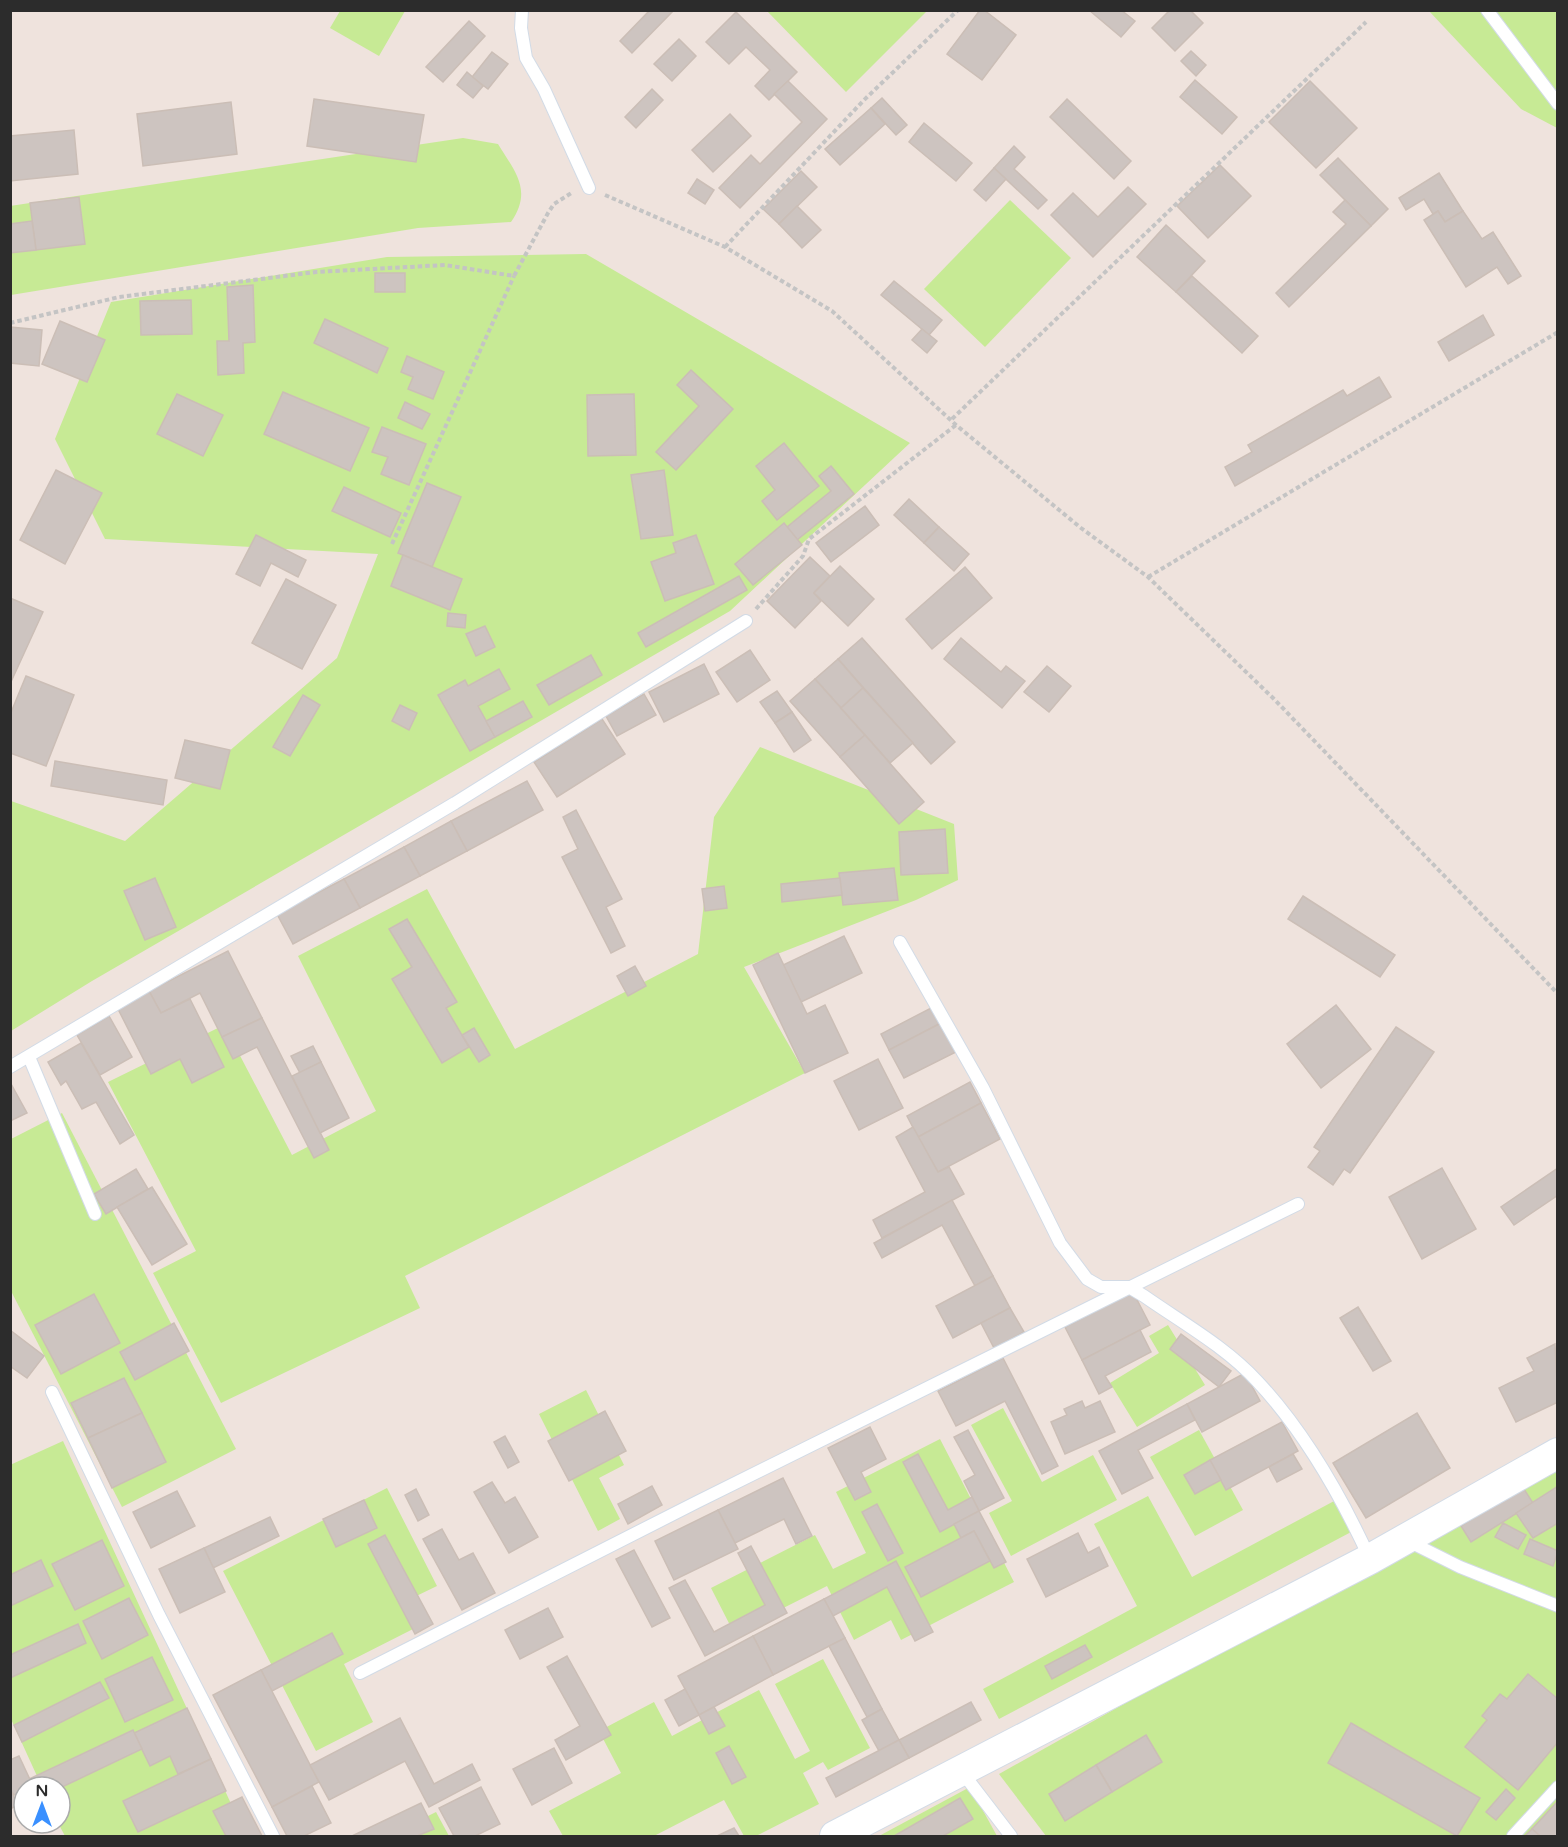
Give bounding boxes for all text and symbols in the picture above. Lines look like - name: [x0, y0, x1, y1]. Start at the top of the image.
- north arrow: [12, 1775, 72, 1835]
- text: N: [36, 1781, 48, 1801]

